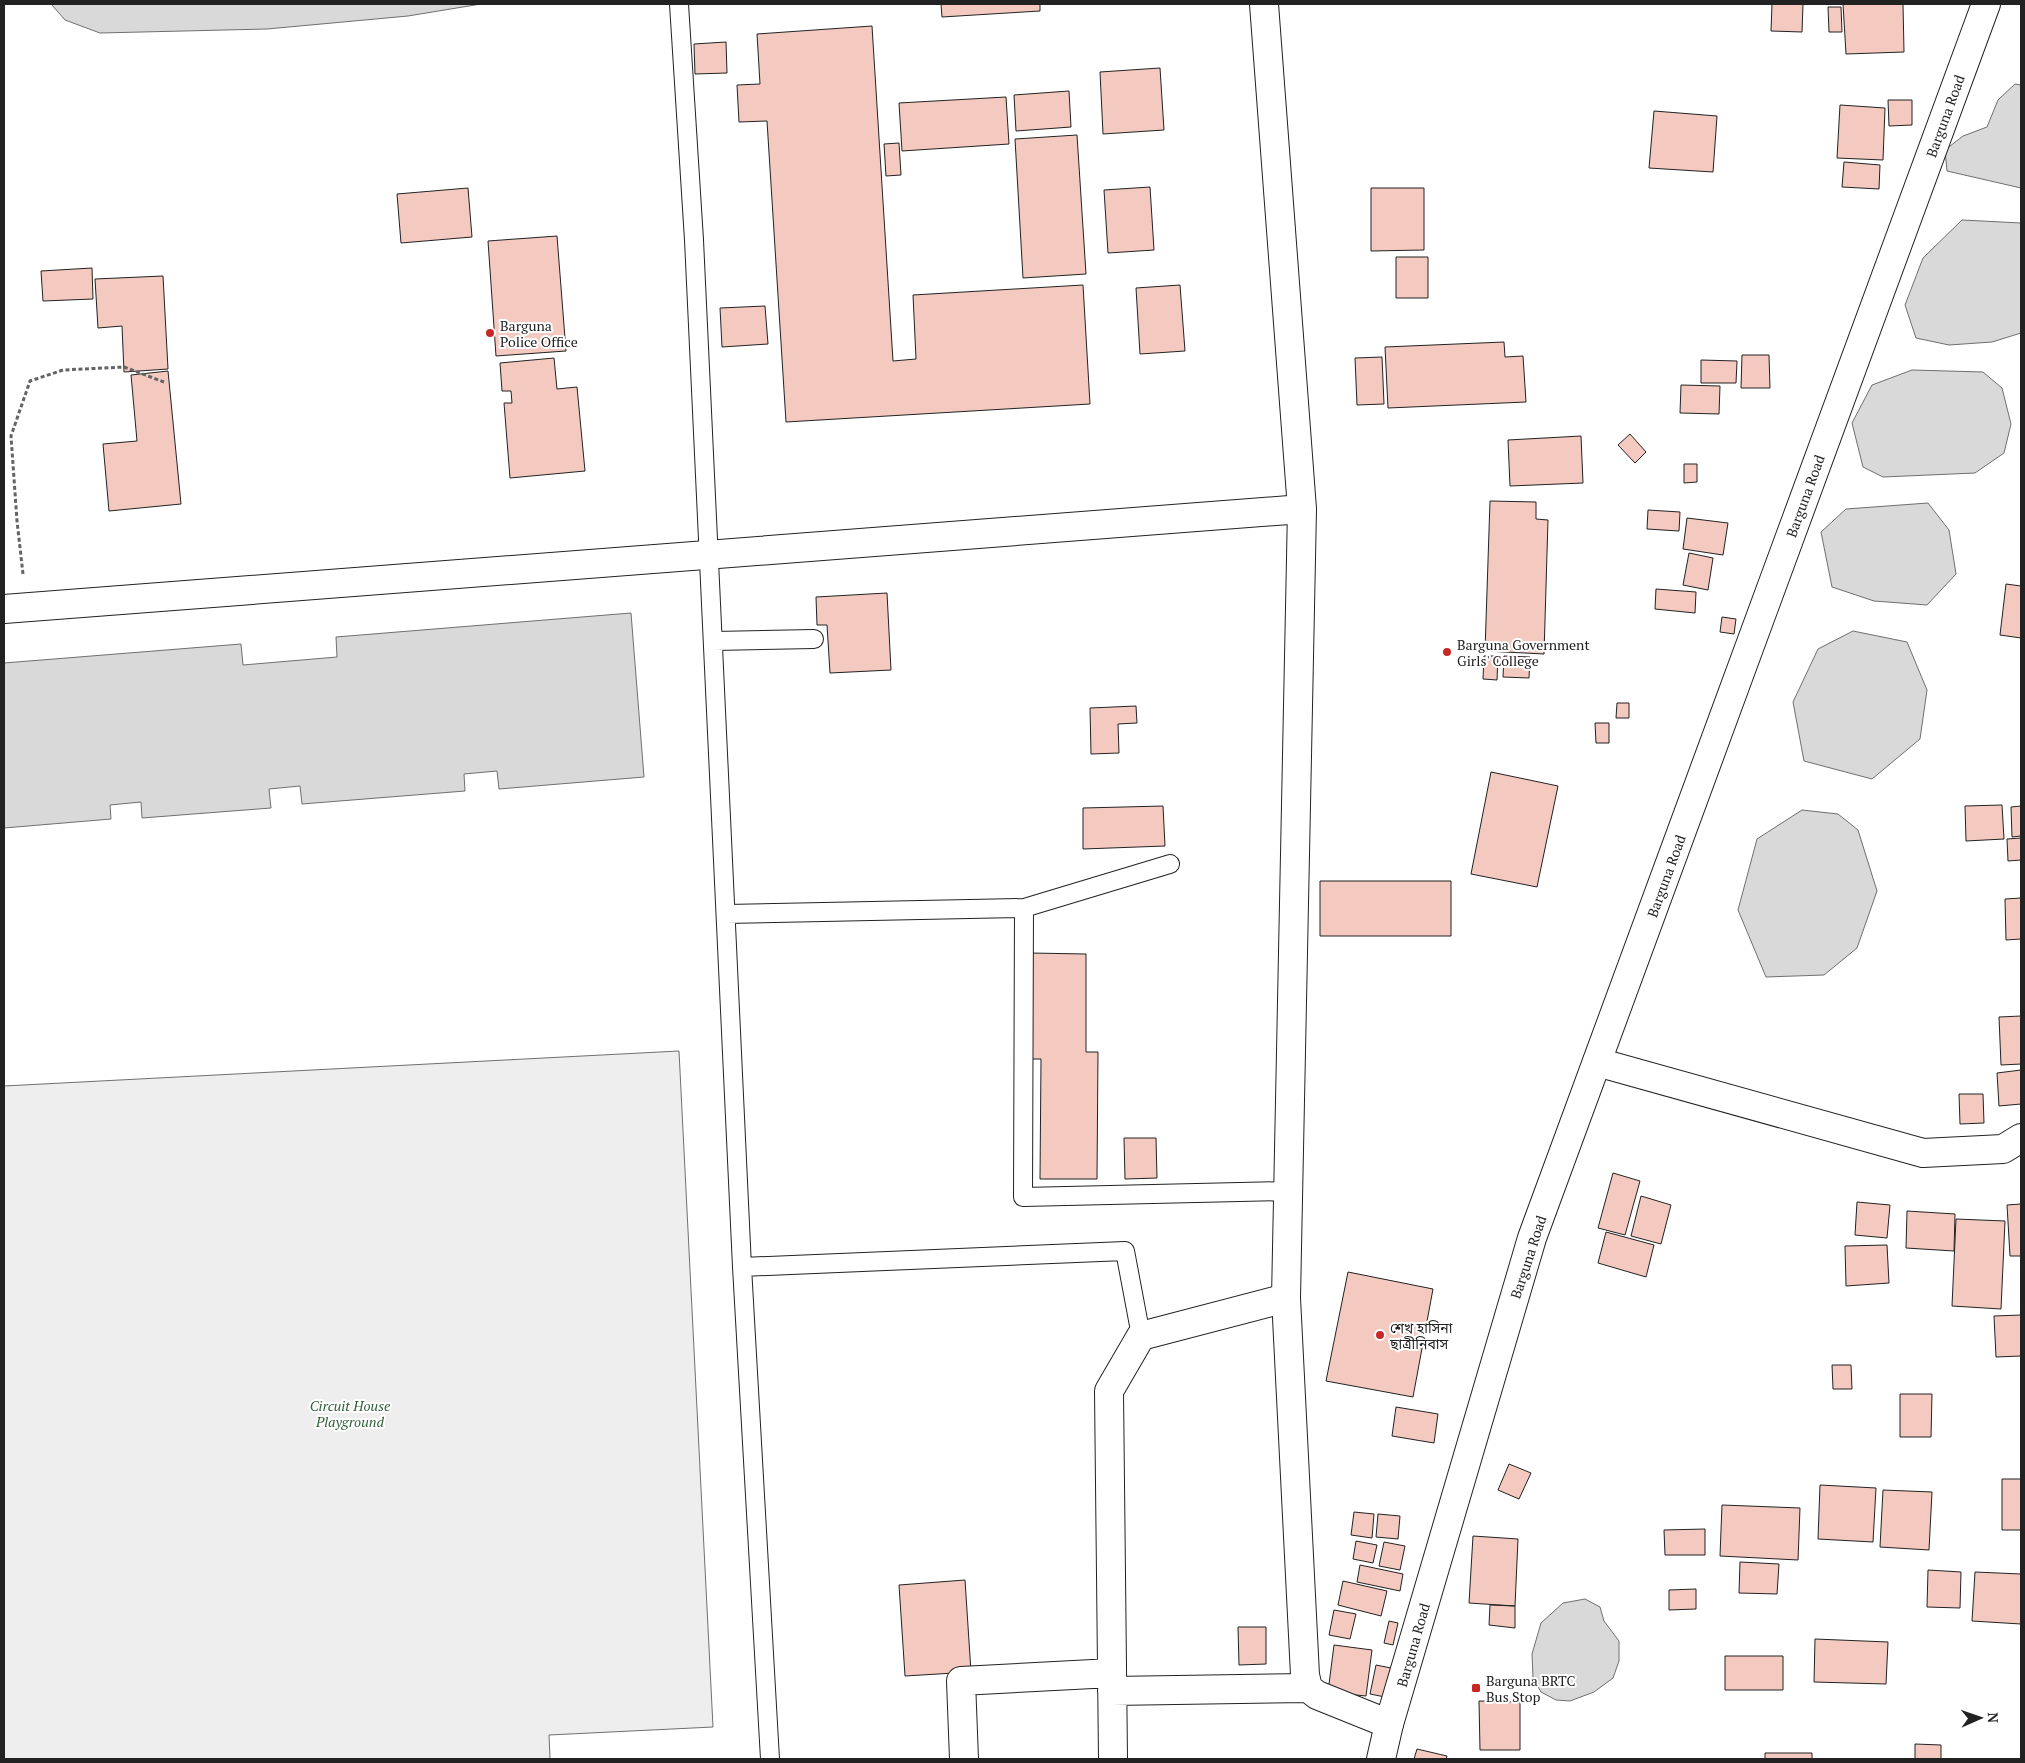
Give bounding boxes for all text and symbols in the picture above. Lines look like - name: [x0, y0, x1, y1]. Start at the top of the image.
- street label: Barguna Road: [1921, 72, 1969, 160]
- place label: Barguna Police Office: [500, 316, 578, 351]
- marker: Barguna Police Office: [484, 327, 496, 339]
- street label: Barguna Road: [1781, 452, 1829, 540]
- place label: Barguna Government Girls' College: [1457, 635, 1590, 670]
- marker: Barguna Government Girls' College: [1441, 646, 1453, 658]
- street label: Barguna Road: [1642, 832, 1690, 920]
- street label: Barguna Road: [1506, 1213, 1550, 1301]
- place label: শেখ হাসিনা ছাত্রীনিবাস: [1389, 1318, 1453, 1353]
- marker: শেখ হাসিনা ছাত্রীনিবাস: [1374, 1329, 1386, 1341]
- park label: Circuit House Playground: [310, 1396, 391, 1431]
- street label: Barguna Road: [1392, 1601, 1434, 1689]
- place label: Barguna BRTC Bus Stop: [1486, 1671, 1575, 1706]
- marker: Barguna BRTC Bus Stop: [1470, 1682, 1482, 1694]
- north arrow: [1955, 1693, 2005, 1743]
- text: N: [1984, 1712, 2003, 1724]

